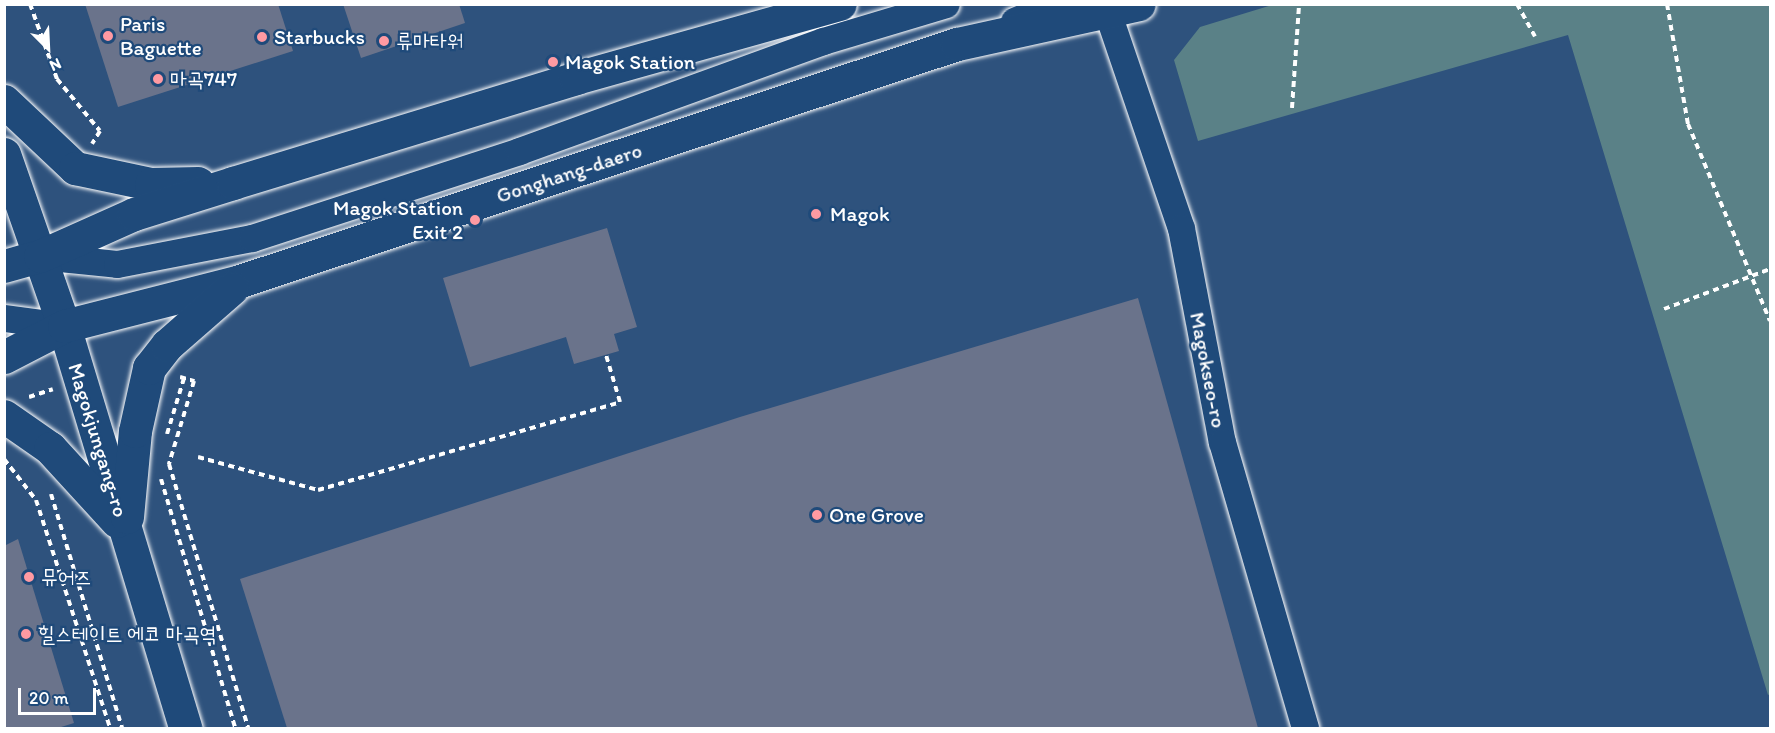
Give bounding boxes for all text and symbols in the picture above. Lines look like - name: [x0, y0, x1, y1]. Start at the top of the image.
- place label: Paris Baguette: [120, 11, 202, 61]
- north arrow: [18, 18, 78, 78]
- place label: Starbucks: [274, 24, 365, 50]
- place label: 류마타워: [396, 28, 464, 54]
- marker: Paris Baguette: [101, 29, 115, 43]
- marker: Starbucks: [255, 30, 269, 44]
- marker: 류마타워: [377, 34, 391, 48]
- place label: Magok Station: [565, 49, 696, 75]
- text: N: [47, 54, 64, 76]
- marker: Magok Station: [546, 55, 560, 69]
- place label: 마곡747: [170, 66, 237, 92]
- marker: 마곡747: [151, 72, 165, 86]
- street label: Gonghang-daero: [493, 138, 645, 208]
- place label: Magok Station Exit 2: [332, 195, 463, 245]
- place label: Magok: [830, 201, 890, 227]
- marker: Magok: [807, 205, 825, 223]
- marker: Magok Station Exit 2: [468, 213, 482, 227]
- street label: Magokseo-ro: [1184, 310, 1232, 430]
- street label: Magokjungang-ro: [63, 360, 133, 520]
- place label: One Grove: [829, 502, 924, 528]
- marker: One Grove: [810, 508, 824, 522]
- place label: 뮤어즈: [41, 564, 92, 590]
- marker: 뮤어즈: [22, 570, 36, 584]
- place label: 힐스테이트 에코 마곡역: [38, 621, 216, 647]
- marker: 힐스테이트 에코 마곡역: [19, 627, 33, 641]
- scale bar: [21, 676, 99, 714]
- text: 20 m: [29, 687, 69, 709]

